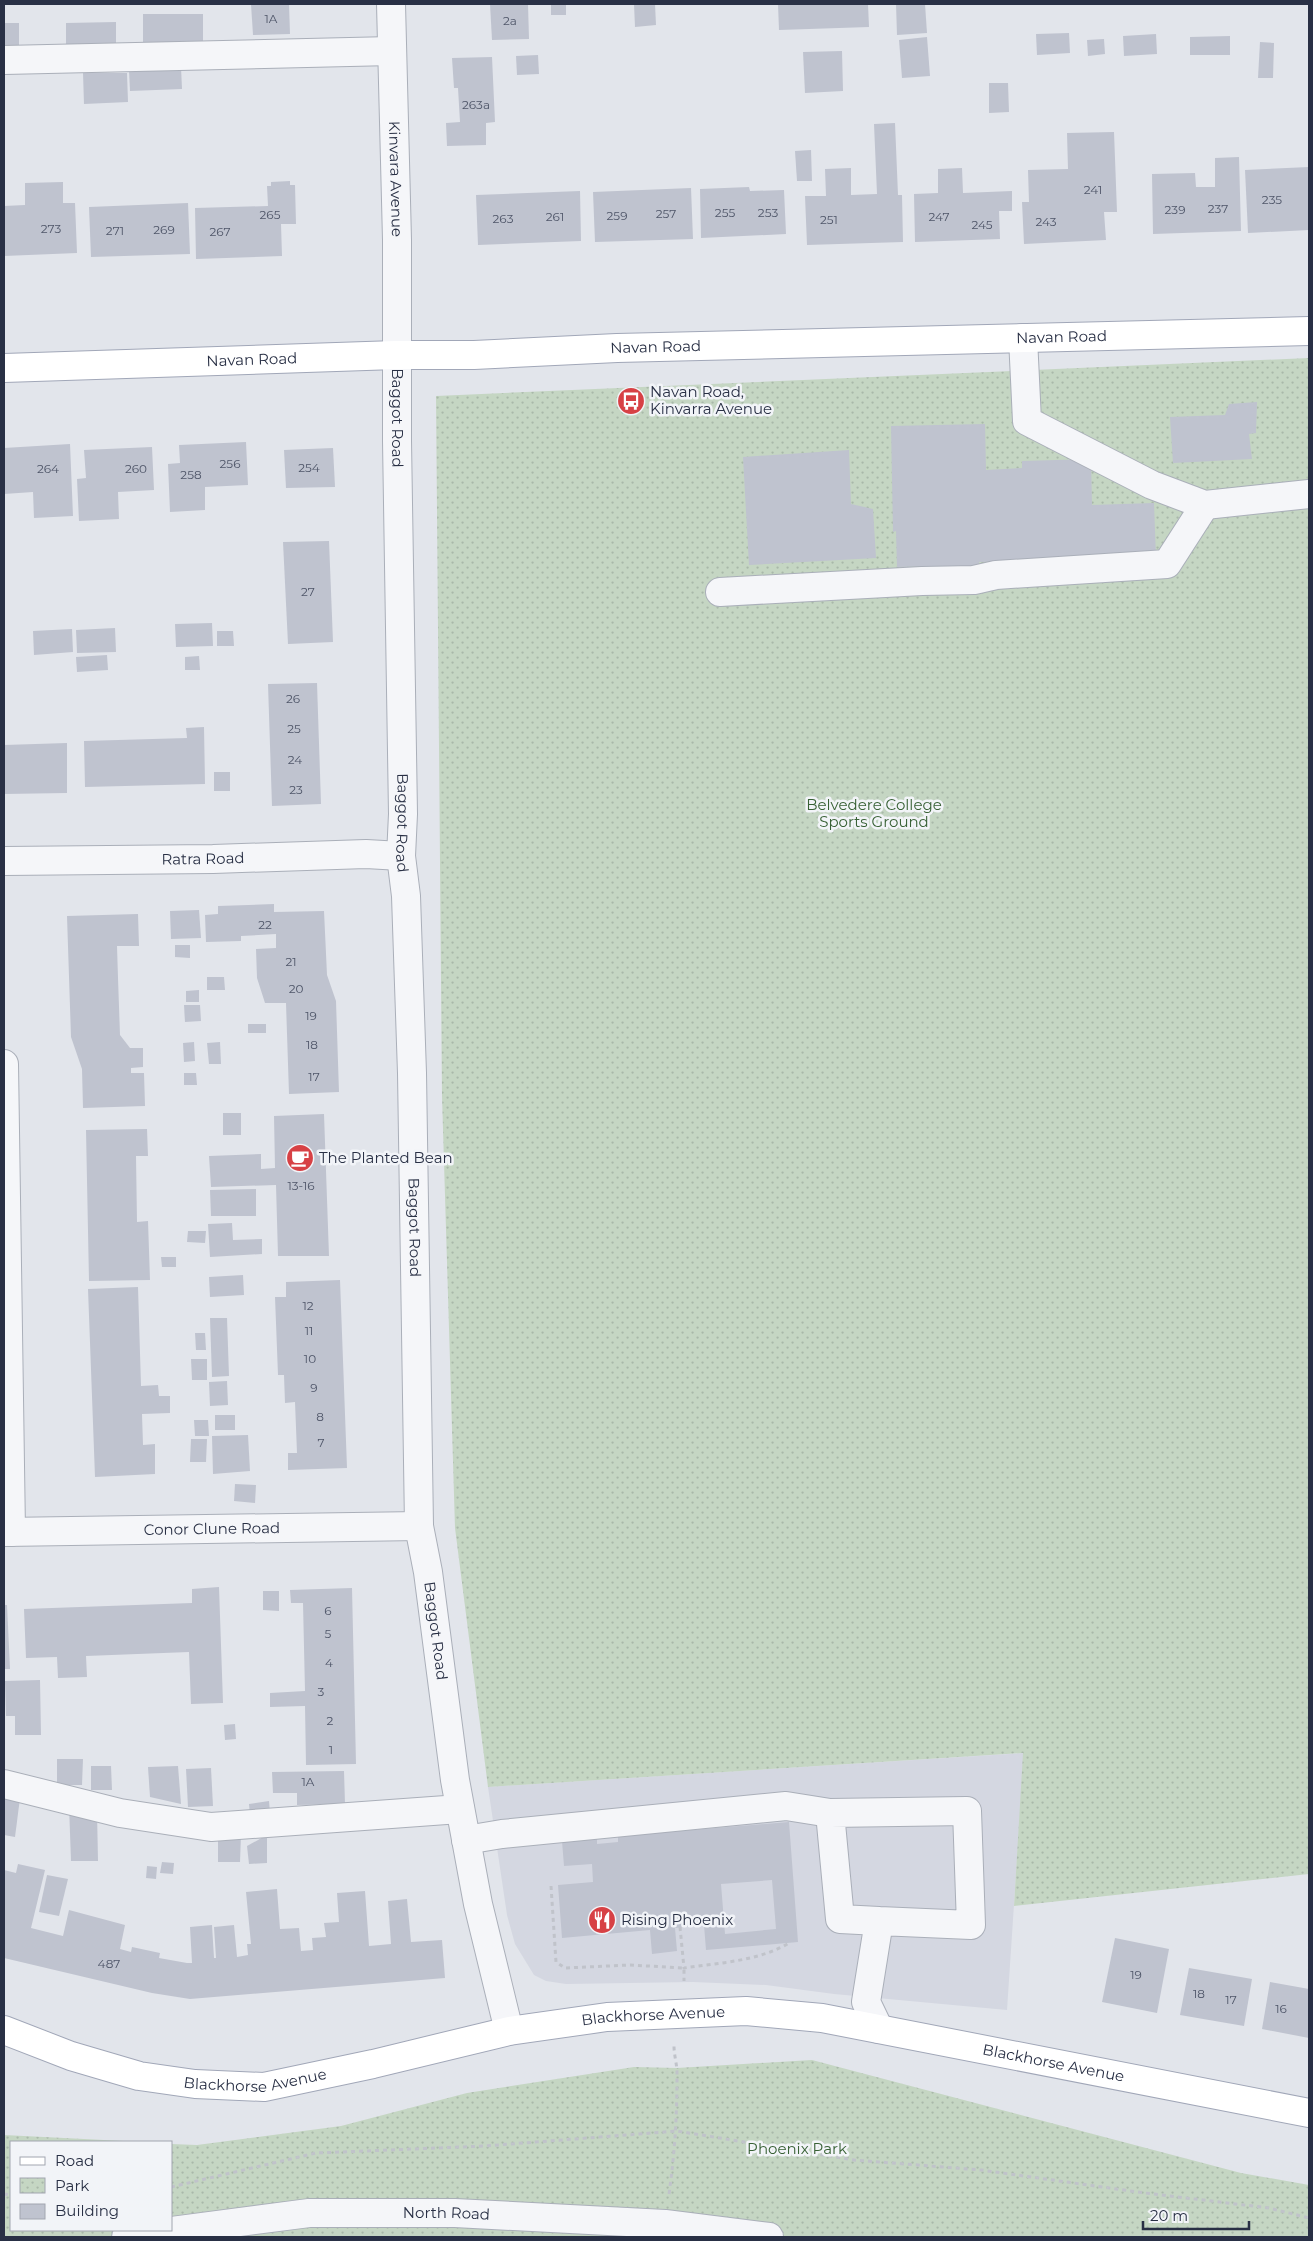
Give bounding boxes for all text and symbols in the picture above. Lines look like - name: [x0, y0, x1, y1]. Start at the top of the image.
- house number: 1A: [265, 11, 278, 26]
- house number: 2a: [503, 13, 517, 28]
- house number: 263a: [462, 97, 490, 112]
- street label: Kinvara Avenue: [385, 121, 407, 237]
- house number: 241: [1084, 182, 1102, 197]
- house number: 235: [1262, 192, 1282, 207]
- house number: 237: [1208, 201, 1228, 216]
- house number: 239: [1165, 202, 1185, 217]
- house number: 255: [715, 205, 735, 220]
- house number: 253: [758, 205, 778, 220]
- house number: 257: [656, 206, 676, 221]
- house number: 265: [260, 207, 281, 222]
- house number: 259: [607, 208, 627, 223]
- house number: 261: [546, 209, 564, 224]
- house number: 247: [929, 209, 949, 224]
- house number: 263: [493, 211, 514, 226]
- house number: 251: [820, 212, 838, 227]
- house number: 243: [1035, 214, 1057, 229]
- house number: 245: [971, 217, 993, 232]
- house number: 273: [41, 221, 61, 236]
- house number: 269: [153, 222, 175, 237]
- house number: 271: [106, 223, 124, 238]
- house number: 267: [209, 224, 231, 239]
- street label: Navan Road: [1016, 326, 1107, 347]
- street label: Navan Road: [610, 336, 701, 357]
- street label: Navan Road: [206, 348, 298, 370]
- street label: Baggot Road: [388, 368, 407, 468]
- place label: Navan Road, Kinvarra Avenue: [650, 382, 772, 418]
- bus stop icon: Navan Road, Kinvarra Avenue: [616, 386, 646, 416]
- house number: 256: [220, 456, 240, 471]
- house number: 254: [298, 460, 320, 475]
- house number: 264: [37, 461, 59, 476]
- house number: 260: [125, 461, 147, 476]
- house number: 258: [180, 467, 202, 482]
- house number: 27: [301, 584, 315, 599]
- house number: 26: [286, 691, 300, 706]
- house number: 25: [287, 721, 301, 736]
- house number: 24: [288, 752, 302, 767]
- street label: Baggot Road: [392, 773, 413, 874]
- house number: 23: [289, 782, 303, 797]
- park label: Belvedere College Sports Ground: [806, 795, 942, 831]
- street label: Ratra Road: [161, 848, 245, 868]
- house number: 22: [258, 917, 272, 932]
- house number: 21: [285, 954, 297, 969]
- house number: 20: [289, 981, 303, 996]
- house number: 19: [305, 1008, 317, 1023]
- house number: 18: [306, 1037, 318, 1052]
- house number: 17: [308, 1069, 320, 1084]
- cafe icon: The Planted Bean: [285, 1143, 315, 1173]
- place label: The Planted Bean: [319, 1148, 453, 1167]
- house number: 13-16: [287, 1178, 315, 1193]
- street label: Baggot Road: [405, 1178, 425, 1277]
- house number: 12: [302, 1298, 314, 1313]
- house number: 11: [305, 1323, 313, 1338]
- house number: 10: [304, 1351, 316, 1366]
- house number: 9: [310, 1380, 318, 1395]
- house number: 8: [316, 1409, 324, 1424]
- house number: 7: [317, 1435, 325, 1450]
- street label: Conor Clune Road: [144, 1518, 280, 1539]
- street label: Baggot Road: [420, 1580, 452, 1681]
- house number: 6: [324, 1603, 332, 1618]
- house number: 5: [325, 1626, 332, 1641]
- house number: 4: [325, 1655, 333, 1670]
- house number: 3: [318, 1684, 325, 1699]
- house number: 2: [327, 1713, 334, 1728]
- house number: 1: [329, 1742, 333, 1757]
- house number: 1A: [302, 1774, 315, 1789]
- restaurant icon: Rising Phoenix: [587, 1905, 617, 1935]
- place label: Rising Phoenix: [621, 1910, 733, 1929]
- house number: 487: [98, 1956, 120, 1971]
- house number: 19: [1130, 1967, 1142, 1982]
- house number: 18: [1193, 1986, 1205, 2001]
- house number: 17: [1225, 1992, 1237, 2007]
- house number: 16: [1275, 2001, 1287, 2016]
- street label: Blackhorse Avenue: [580, 2002, 726, 2030]
- street label: Blackhorse Avenue: [981, 2040, 1126, 2086]
- street label: Blackhorse Avenue: [183, 2064, 328, 2096]
- park label: Phoenix Park: [747, 2139, 847, 2158]
- legend: [10, 2141, 172, 2231]
- text: Road: [55, 2151, 94, 2170]
- text: Park: [55, 2176, 89, 2195]
- scale bar: [1143, 2198, 1249, 2230]
- text: Building: [55, 2201, 119, 2220]
- street label: North Road: [403, 2203, 491, 2224]
- text: 20 m: [1150, 2206, 1188, 2225]

